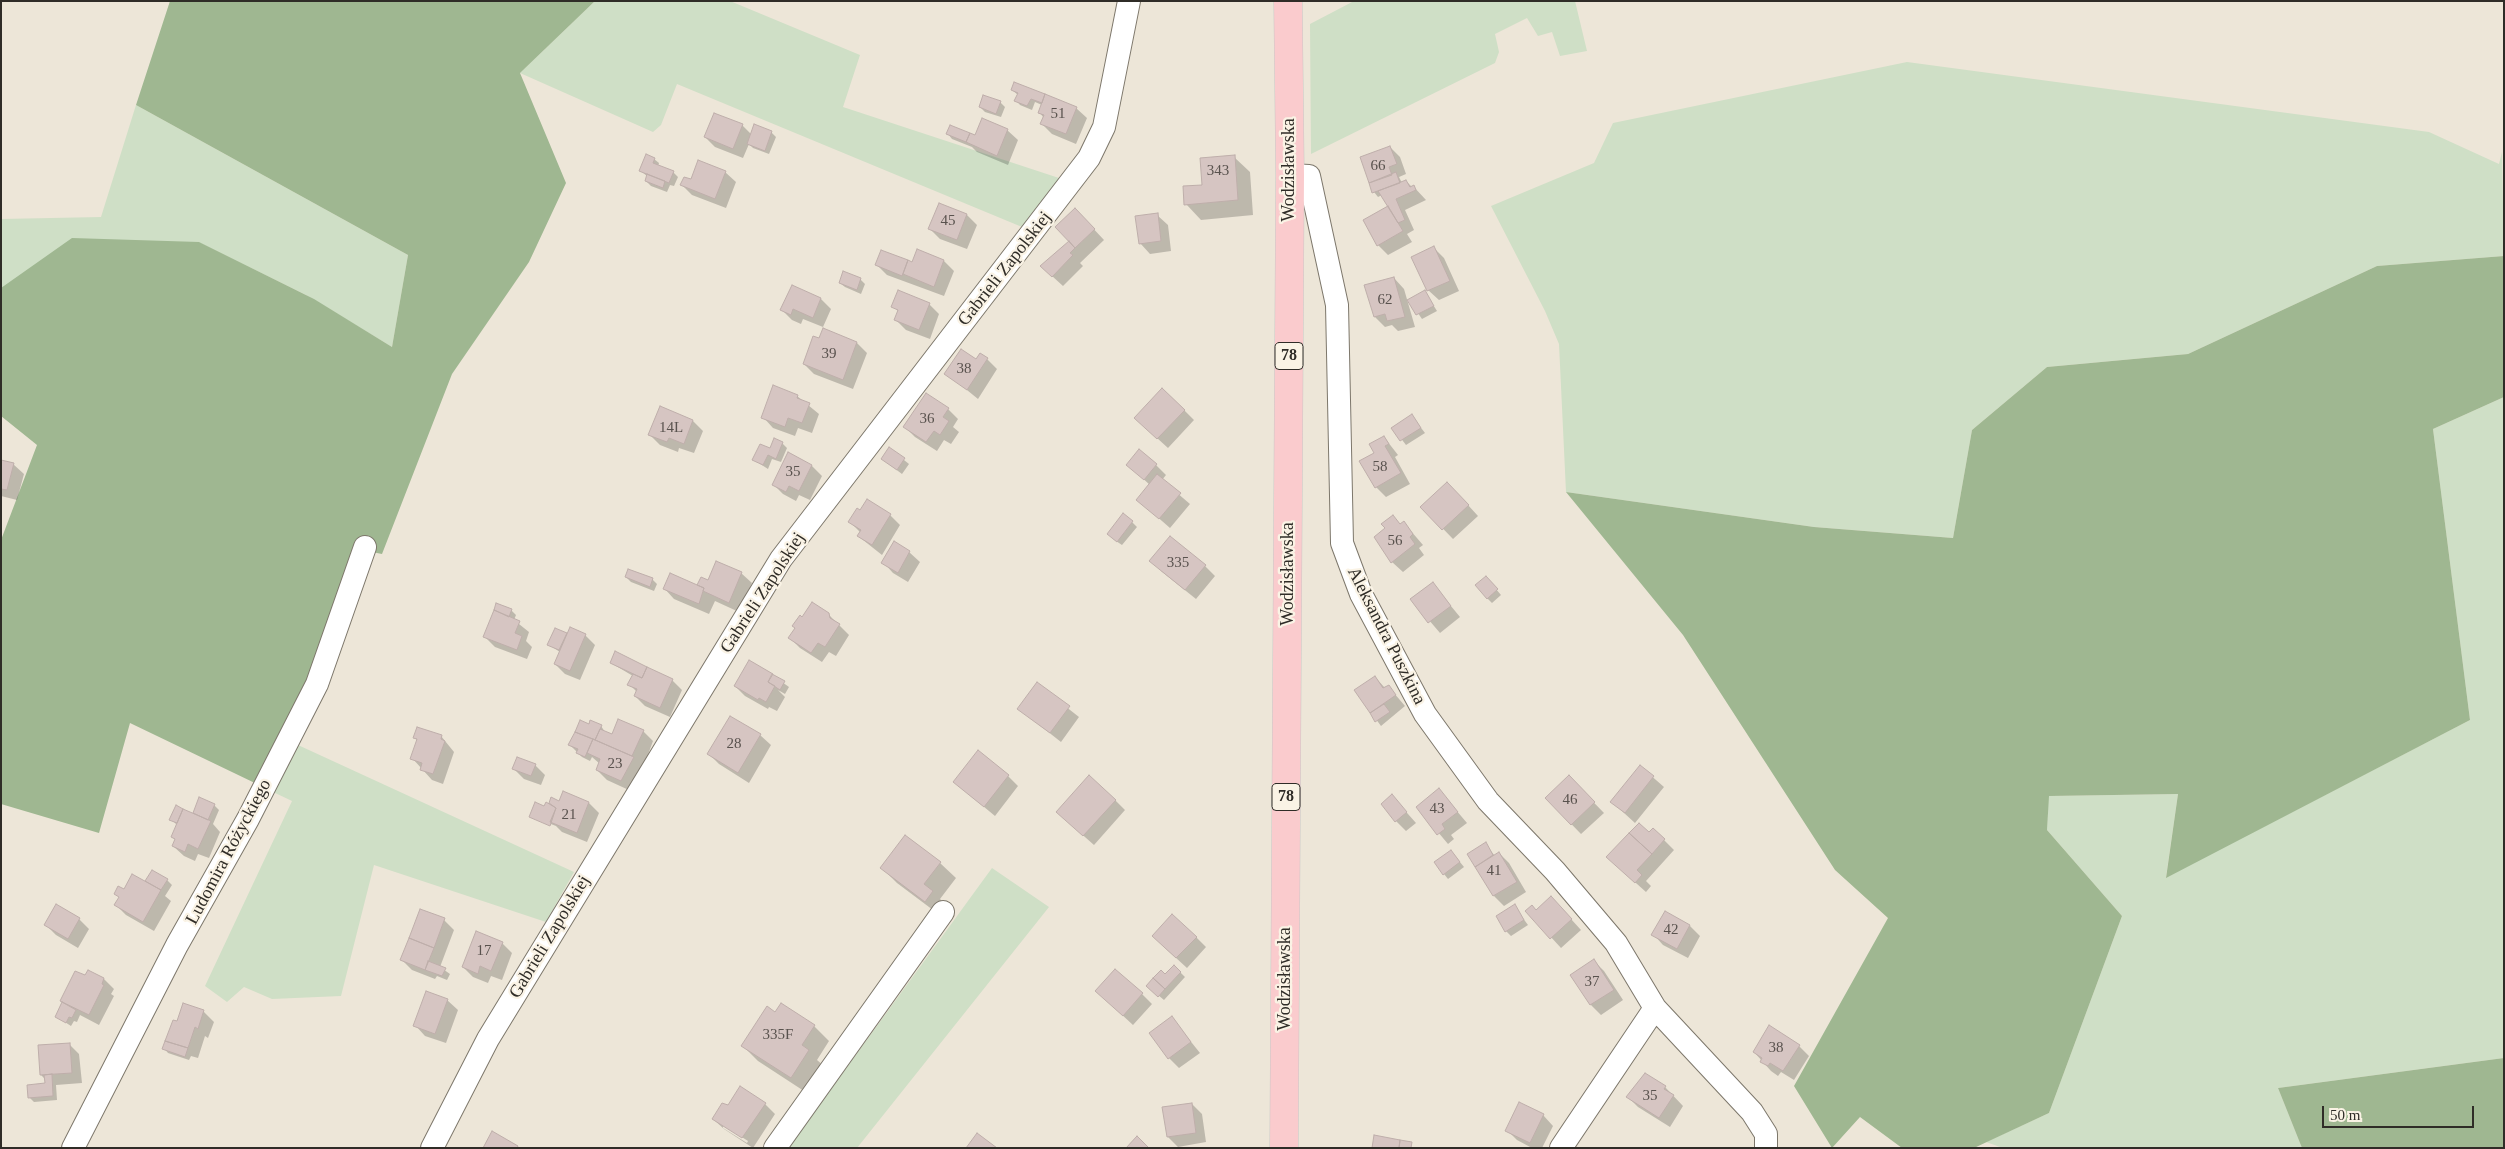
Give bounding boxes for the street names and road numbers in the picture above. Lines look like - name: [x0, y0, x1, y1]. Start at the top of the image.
- street label: Wodzisławska: [1278, 118, 1300, 222]
- street label: Gabrieli Zapolskiej: [954, 207, 1056, 331]
- road number: 78: [1275, 342, 1303, 370]
- street label: Wodzisławska: [1277, 522, 1299, 626]
- street label: Gabrieli Zapolskiej: [716, 529, 810, 657]
- street label: Aleksandra Puszkina: [1342, 564, 1430, 708]
- street label: Ludomira Różyckiego: [182, 776, 276, 928]
- road number: 78: [1272, 784, 1300, 810]
- street label: Gabrieli Zapolskiej: [505, 872, 595, 1002]
- street label: Wodzisławska: [1274, 927, 1296, 1031]

